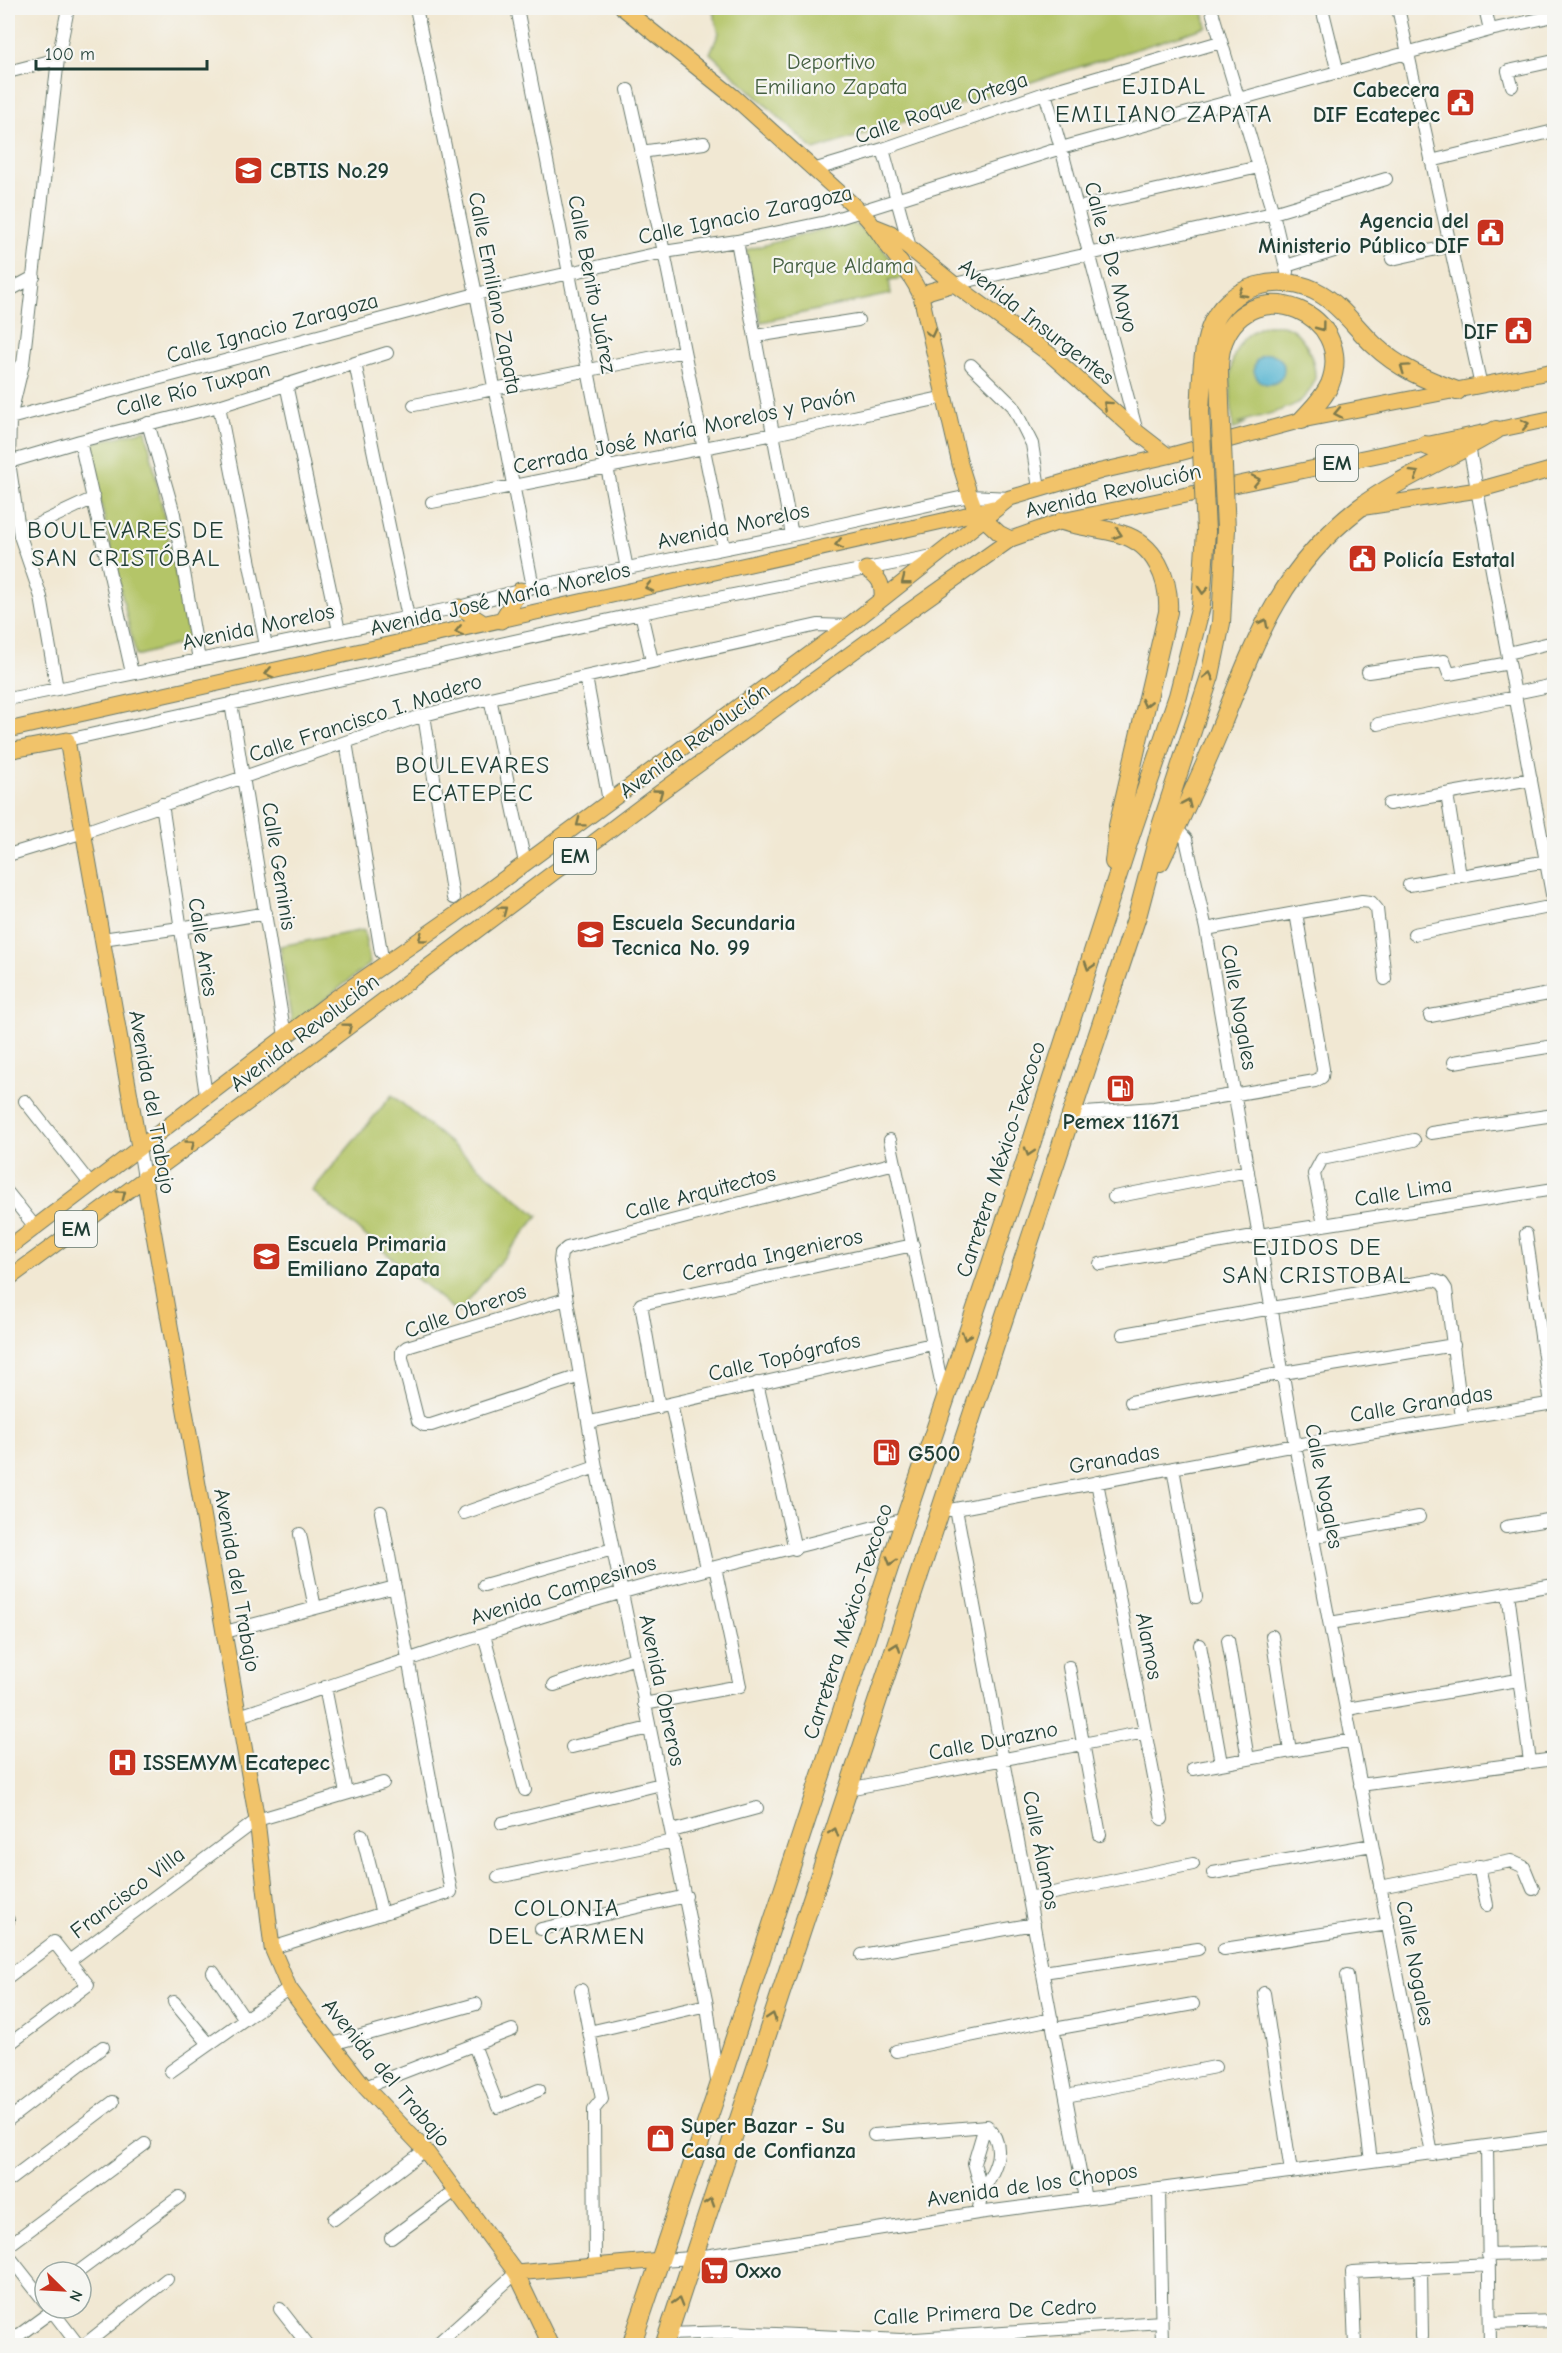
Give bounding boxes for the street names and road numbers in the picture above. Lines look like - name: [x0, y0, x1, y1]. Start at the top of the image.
- street label: Calle Roque Ortega: [852, 66, 1031, 150]
- street label: Calle 5 De Mayo: [1078, 179, 1144, 336]
- street label: Calle Ignacio Zaragoza: [636, 180, 855, 250]
- street label: Calle Emiliano Zapata: [463, 190, 527, 397]
- street label: Calle Benito Juárez: [562, 193, 622, 376]
- street label: Avenida Insurgentes: [954, 253, 1119, 391]
- street label: Calle Ignacio Zaragoza: [164, 287, 381, 369]
- street label: Calle Río Tuxpan: [113, 356, 273, 422]
- street label: Cerrada José María Morelos y Pavón: [511, 382, 858, 480]
- road number: EM: [1316, 445, 1358, 481]
- street label: Avenida Revolución: [1023, 458, 1204, 524]
- street label: Avenida Morelos: [655, 497, 812, 555]
- street label: Avenida José María Morelos: [368, 556, 633, 642]
- street label: Avenida Morelos: [180, 598, 337, 656]
- street label: Calle Francisco I. Madero: [246, 668, 485, 768]
- street label: Avenida Revolución: [614, 677, 775, 804]
- street label: Calle Geminis: [256, 800, 302, 932]
- road number: EM: [554, 838, 596, 874]
- street label: Calle Aries: [182, 896, 224, 998]
- street label: Calle Nogales: [1215, 942, 1263, 1072]
- street label: Avenida Revolución: [225, 968, 384, 1097]
- street label: Avenida del Trabajo: [123, 1008, 181, 1196]
- street label: Carretera México-Texcoco: [951, 1038, 1051, 1281]
- street label: Calle Arquitectos: [622, 1160, 779, 1226]
- street label: Calle Lima: [1353, 1171, 1454, 1213]
- road number: EM: [55, 1211, 97, 1247]
- street label: Cerrada Ingenieros: [680, 1223, 865, 1287]
- street label: Calle Obreros: [401, 1278, 530, 1344]
- street label: Calle Topógrafos: [706, 1327, 863, 1387]
- street label: Calle Granadas: [1348, 1380, 1494, 1428]
- street label: Calle Nogales: [1299, 1421, 1349, 1551]
- street label: Granadas: [1067, 1438, 1161, 1480]
- street label: Avenida del Trabajo: [208, 1486, 266, 1674]
- street label: Carretera México-Texcoco: [798, 1500, 898, 1743]
- street label: Avenida Campesinos: [467, 1549, 659, 1631]
- street label: Alamos: [1130, 1610, 1168, 1682]
- street label: Avenida Obreros: [633, 1612, 691, 1768]
- street label: Calle Durazno: [926, 1716, 1060, 1766]
- street label: Calle Álamos: [1017, 1788, 1065, 1912]
- street label: Francisco Villa: [65, 1841, 190, 1944]
- street label: Calle Nogales: [1390, 1898, 1440, 2028]
- street label: Avenida del Trabajo: [316, 1993, 456, 2152]
- street label: Avenida de los Chopos: [925, 2157, 1139, 2213]
- street label: Calle Primera De Cedro: [873, 2293, 1097, 2331]

